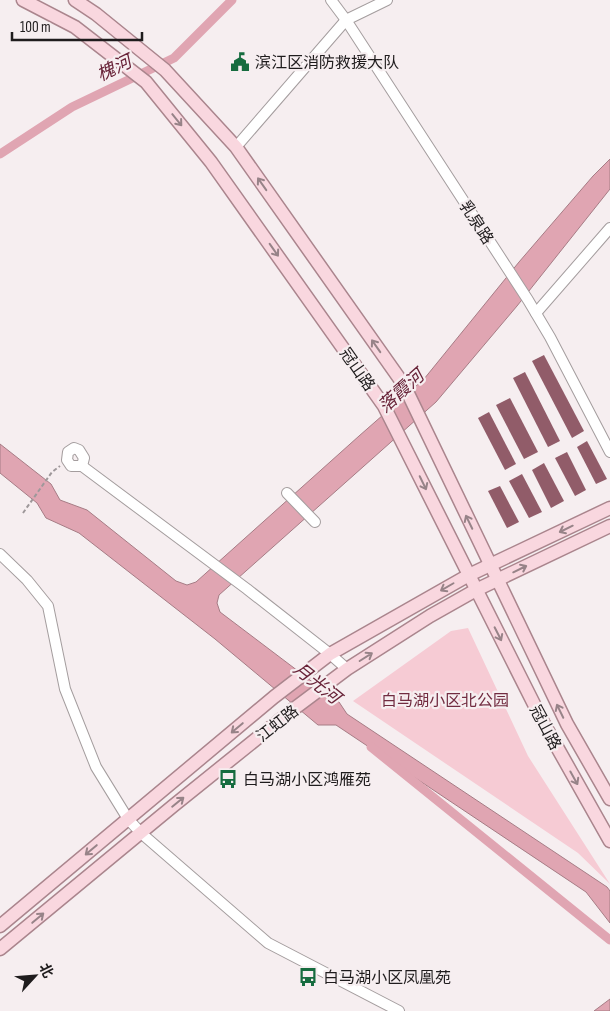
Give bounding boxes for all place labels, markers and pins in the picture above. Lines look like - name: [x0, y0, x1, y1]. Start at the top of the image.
- public building icon: 滨江区消防救援大队: [229, 51, 251, 73]
- place label: 滨江区消防救援大队: [255, 54, 399, 73]
- bus stop icon: 白马湖小区鸿雁苑: [217, 768, 239, 790]
- place label: 白马湖小区鸿雁苑: [243, 771, 371, 790]
- bus stop icon: 白马湖小区凤凰苑: [297, 966, 319, 988]
- place label: 白马湖小区凤凰苑: [323, 969, 451, 988]

